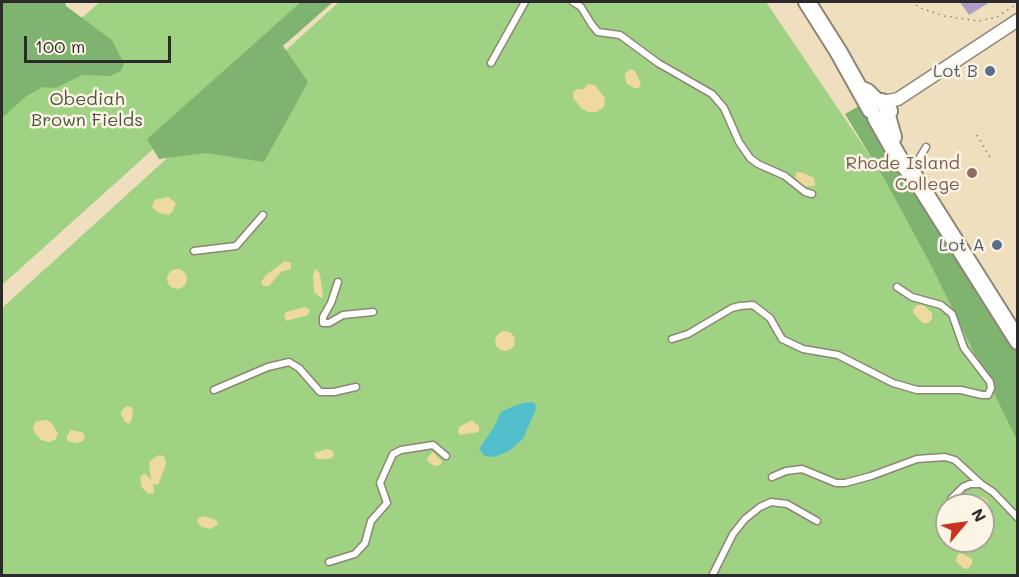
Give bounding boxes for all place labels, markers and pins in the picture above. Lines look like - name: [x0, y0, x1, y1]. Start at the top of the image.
- place label: Lot B: [933, 60, 978, 82]
- marker: Lot B: [983, 64, 997, 78]
- place label: Rhode Island College: [846, 152, 960, 195]
- marker: Rhode Island College: [965, 166, 979, 180]
- place label: Lot A: [939, 234, 985, 256]
- marker: Lot A: [990, 238, 1004, 252]

